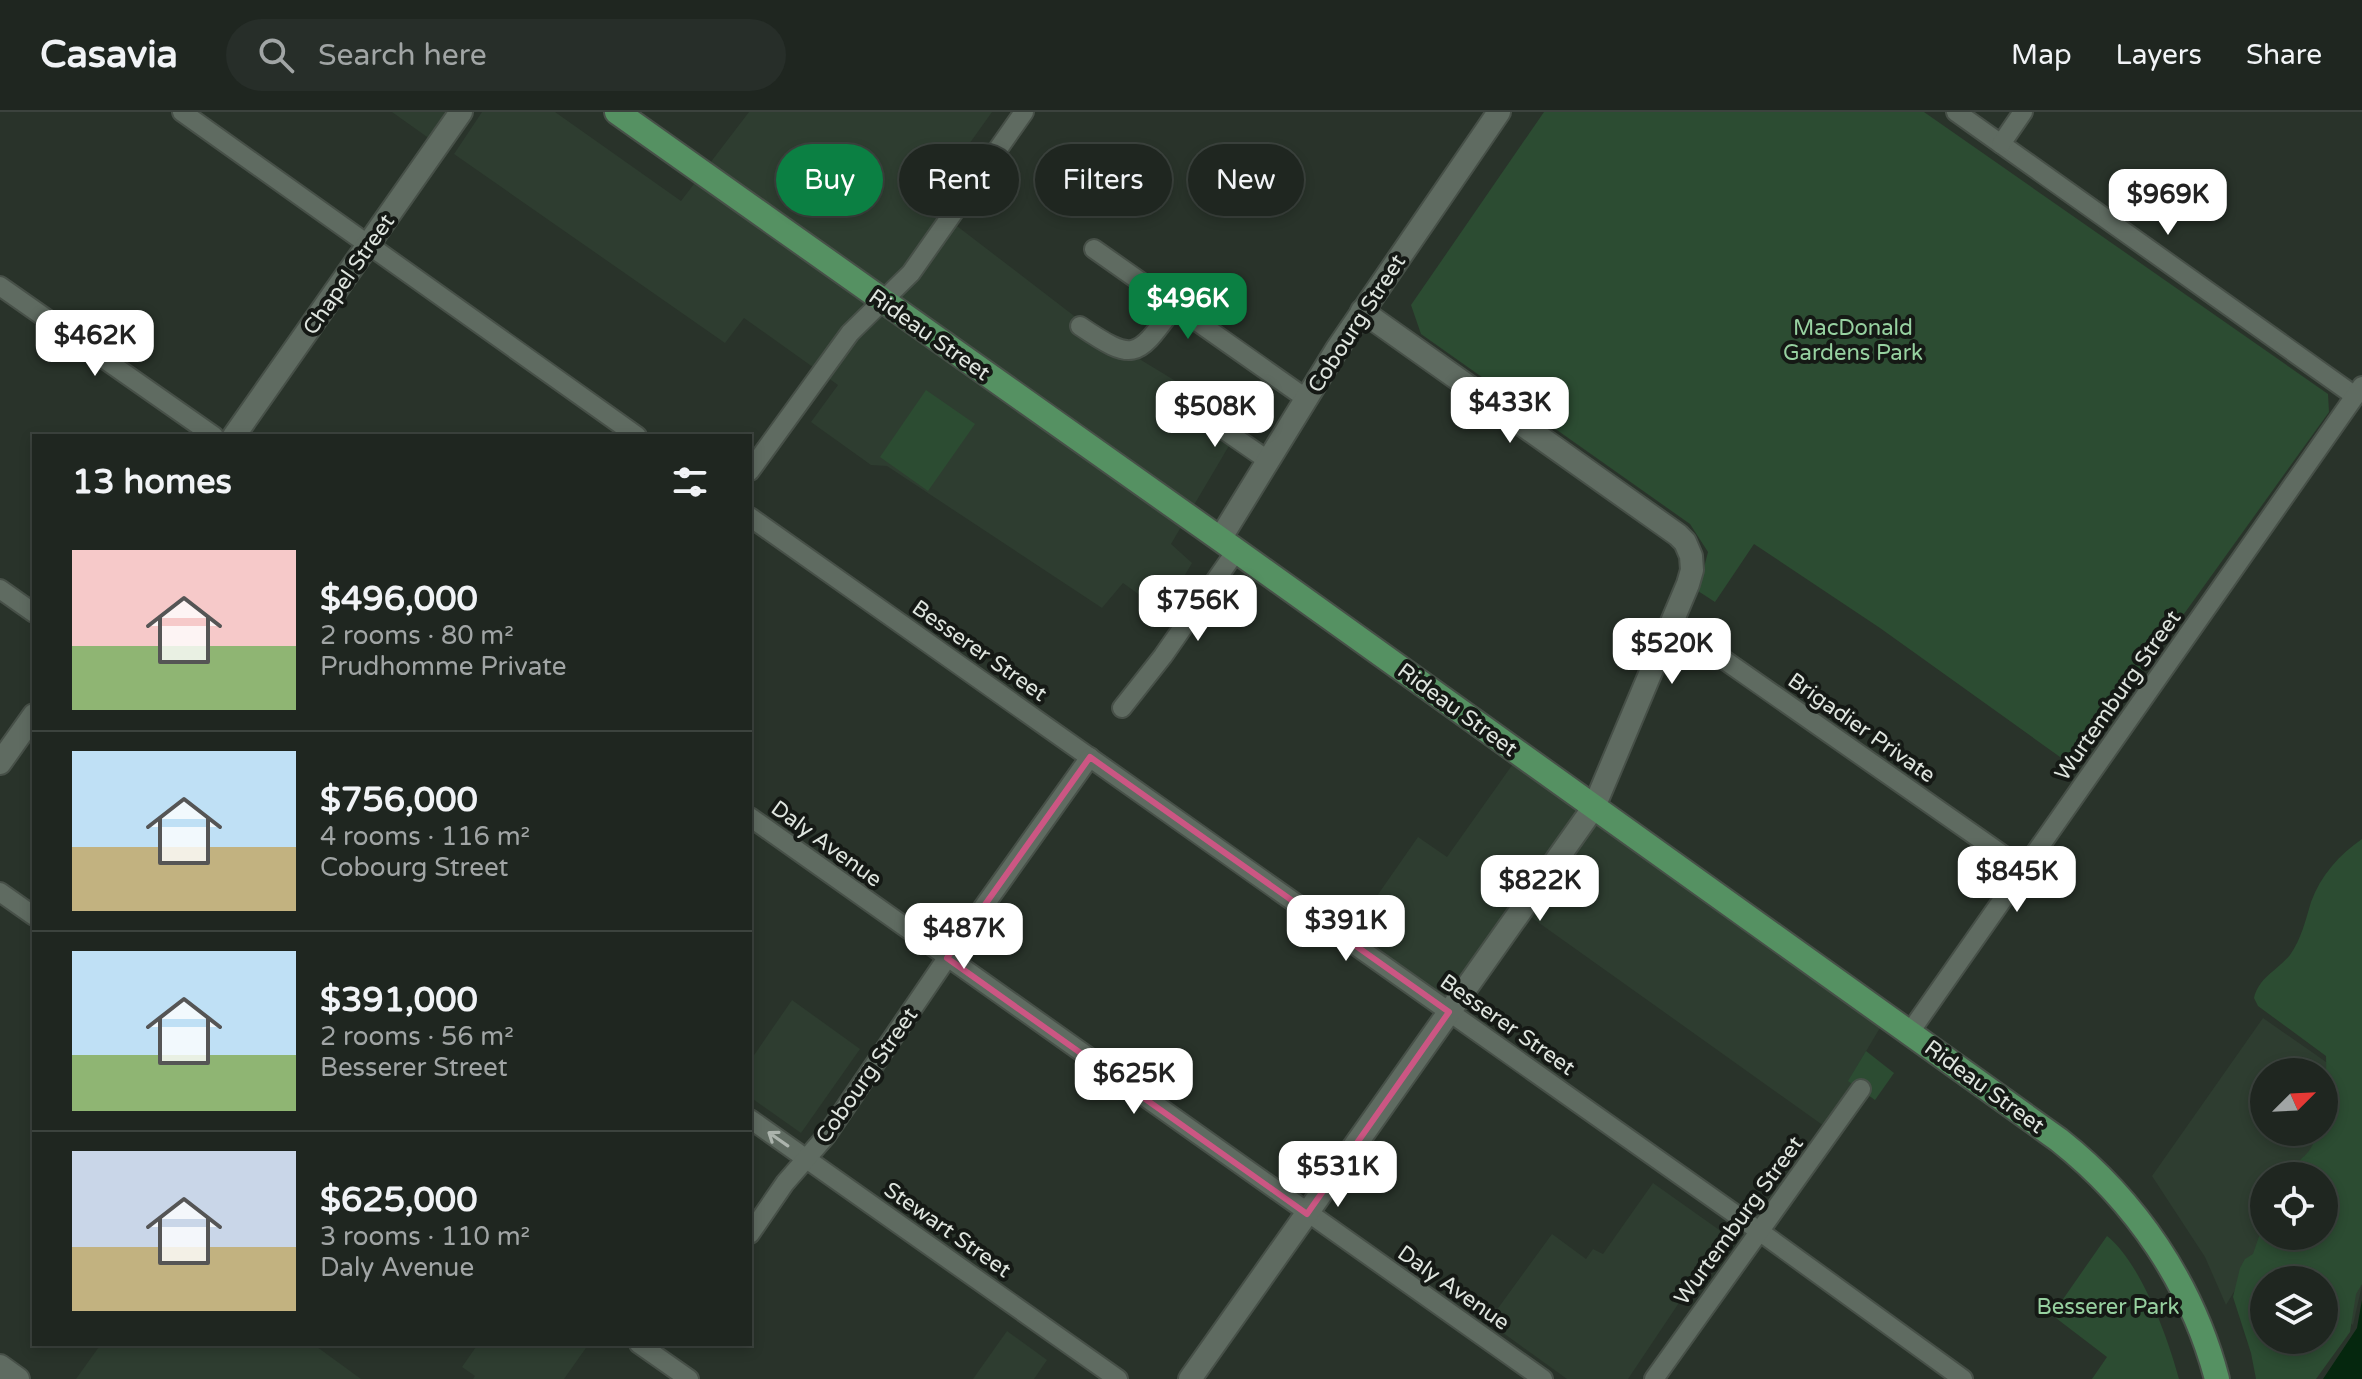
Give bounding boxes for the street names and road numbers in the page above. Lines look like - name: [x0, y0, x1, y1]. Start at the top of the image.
- street label: Chapel Street: [298, 209, 400, 340]
- street label: Cobourg Street: [1302, 250, 1411, 398]
- street label: Rideau Street: [864, 284, 995, 386]
- street label: Besserer Street: [907, 595, 1052, 707]
- street label: Wurtemburg Street: [2049, 605, 2186, 786]
- street label: Rideau Street: [1392, 658, 1522, 762]
- street label: Brigadier Private: [1783, 667, 1940, 788]
- street label: Daly Avenue: [766, 795, 887, 893]
- street label: Besserer Street: [1435, 969, 1580, 1081]
- street label: Cobourg Street: [810, 1003, 923, 1148]
- street label: Rideau Street: [1919, 1035, 2049, 1139]
- street label: Wurtemburg Street: [1669, 1131, 1809, 1310]
- street label: Stewart Street: [879, 1177, 1016, 1283]
- street label: Daly Avenue: [1393, 1240, 1514, 1336]

